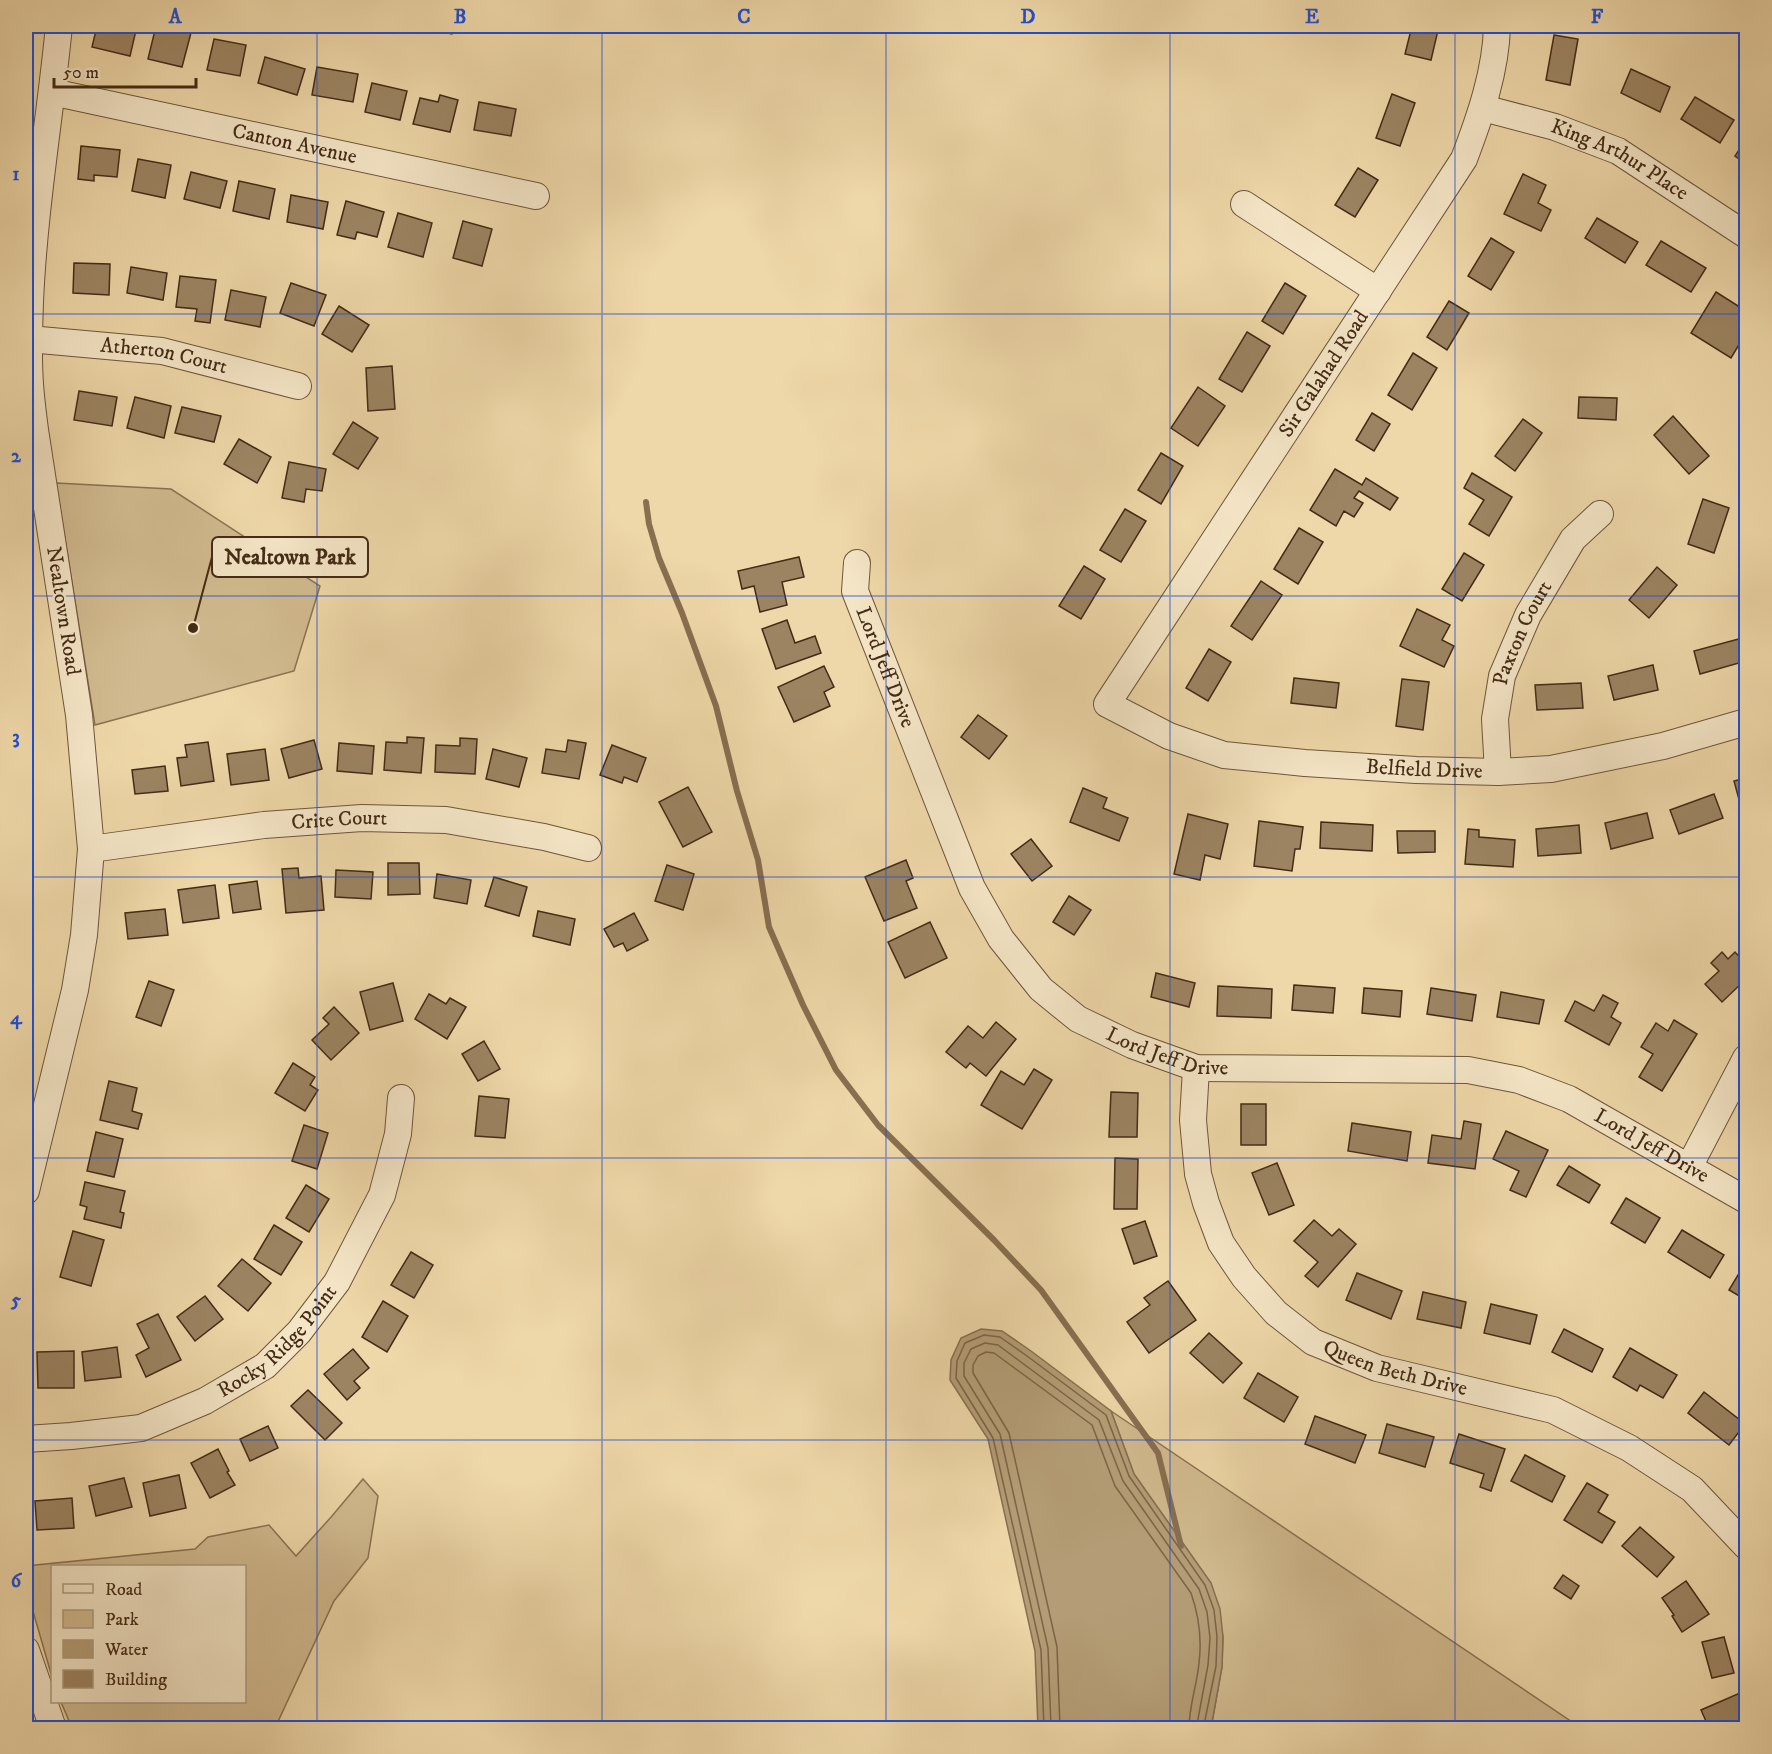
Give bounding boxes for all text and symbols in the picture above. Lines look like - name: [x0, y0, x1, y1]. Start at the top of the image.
- text: A: [168, 5, 183, 30]
- text: B: [454, 5, 466, 30]
- text: C: [737, 5, 751, 30]
- text: D: [1021, 5, 1036, 30]
- text: E: [1305, 5, 1319, 30]
- text: F: [1591, 5, 1604, 30]
- scale bar: [54, 51, 196, 89]
- text: 50 m: [63, 62, 99, 84]
- street label: King Arthur Place: [1547, 114, 1693, 207]
- street label: Canton Avenue: [230, 118, 359, 170]
- text: 1: [12, 162, 20, 187]
- street label: Sir Galahad Road: [1273, 305, 1375, 442]
- street label: Atherton Court: [99, 332, 230, 380]
- text: 2: [11, 444, 22, 469]
- callout: Nealtown Park: [212, 537, 368, 577]
- text: Nealtown Park: [224, 544, 357, 571]
- street label: Nealtown Road: [40, 545, 86, 678]
- street label: Paxton Court: [1488, 576, 1558, 687]
- street label: Lord Jeff Drive: [850, 603, 921, 732]
- text: 3: [12, 725, 20, 750]
- street label: Belfield Drive: [1365, 754, 1483, 785]
- street label: Crite Court: [290, 805, 388, 836]
- text: 4: [10, 1006, 23, 1031]
- street label: Lord Jeff Drive: [1102, 1021, 1229, 1081]
- street label: Lord Jeff Drive: [1590, 1103, 1714, 1189]
- street label: Rocky Ridge Point: [213, 1280, 343, 1404]
- text: 5: [10, 1288, 21, 1313]
- street label: Queen Beth Drive: [1319, 1334, 1470, 1402]
- legend: [51, 1565, 246, 1703]
- text: 6: [11, 1569, 23, 1594]
- text: Road: [105, 1579, 142, 1601]
- text: Park: [105, 1609, 139, 1631]
- text: Water: [104, 1639, 148, 1661]
- text: Building: [105, 1669, 167, 1691]

